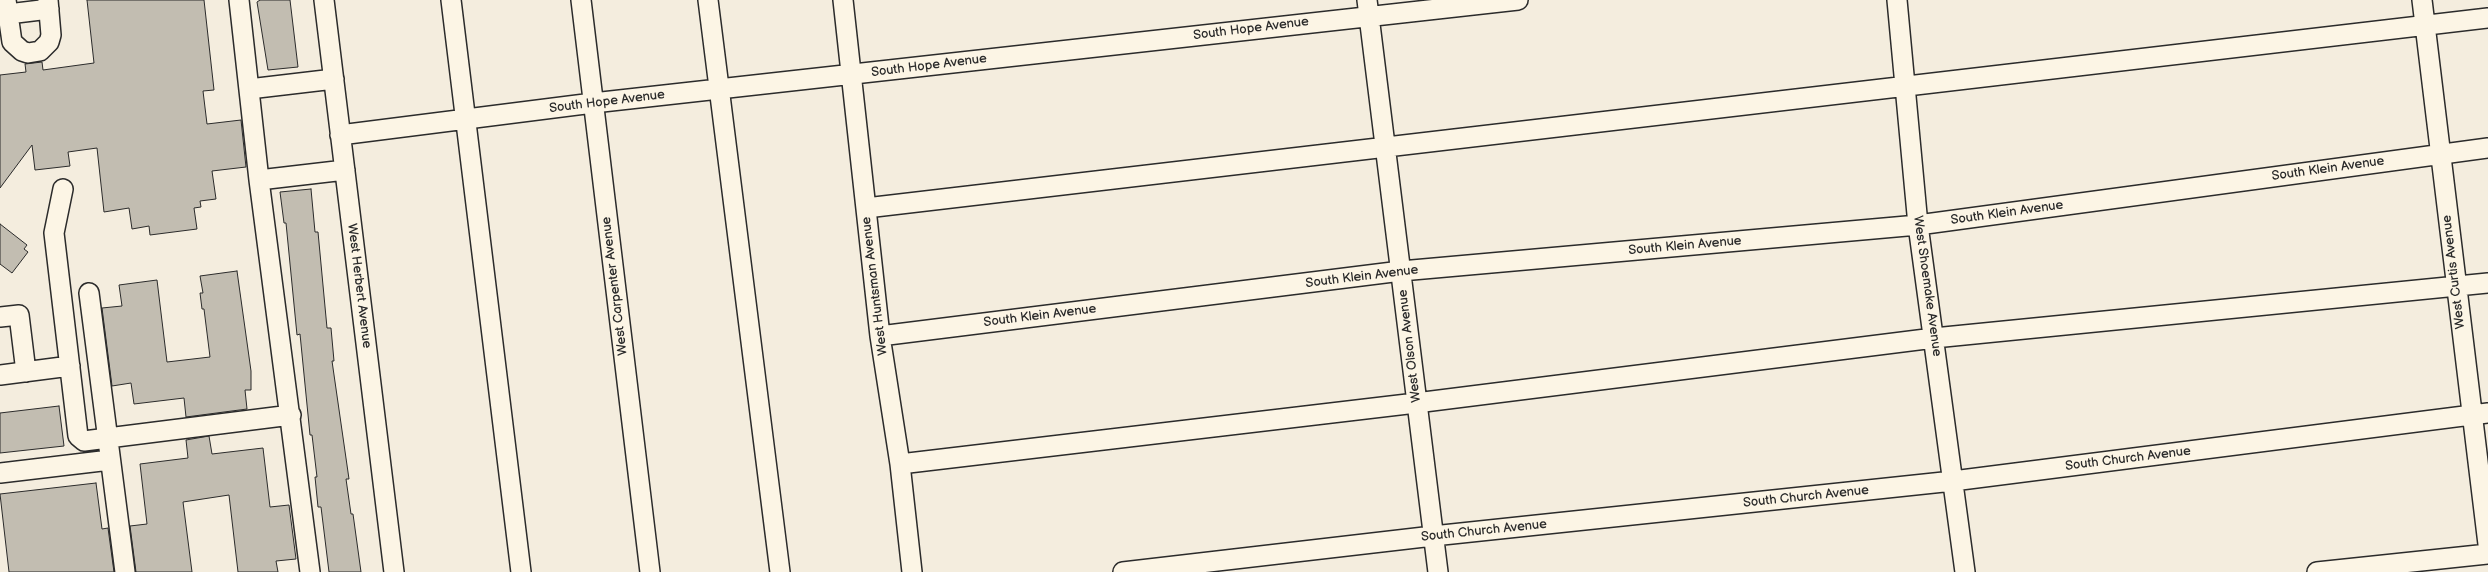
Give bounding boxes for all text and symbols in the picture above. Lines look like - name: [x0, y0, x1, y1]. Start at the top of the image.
- street label: South Hope Avenue: [1192, 14, 1310, 44]
- street label: South Hope Avenue: [870, 51, 988, 81]
- street label: South Hope Avenue: [548, 87, 666, 117]
- street label: South Klein Avenue: [2271, 153, 2385, 185]
- street label: South Klein Avenue: [1950, 197, 2064, 229]
- street label: West Curtis Avenue: [2439, 214, 2469, 330]
- street label: West Shoemake Avenue: [1909, 215, 1945, 357]
- street label: West Carpenter Avenue: [599, 216, 631, 356]
- street label: West Huntsman Avenue: [859, 216, 891, 356]
- street label: West Herbert Avenue: [344, 223, 374, 349]
- street label: South Klein Avenue: [1628, 233, 1742, 259]
- street label: South Klein Avenue: [1305, 262, 1419, 292]
- street label: West Olson Avenue: [1395, 289, 1425, 403]
- street label: South Klein Avenue: [983, 301, 1097, 331]
- street label: South Church Avenue: [2064, 444, 2192, 474]
- street label: South Church Avenue: [1742, 483, 1870, 511]
- street label: South Church Avenue: [1420, 517, 1548, 545]

